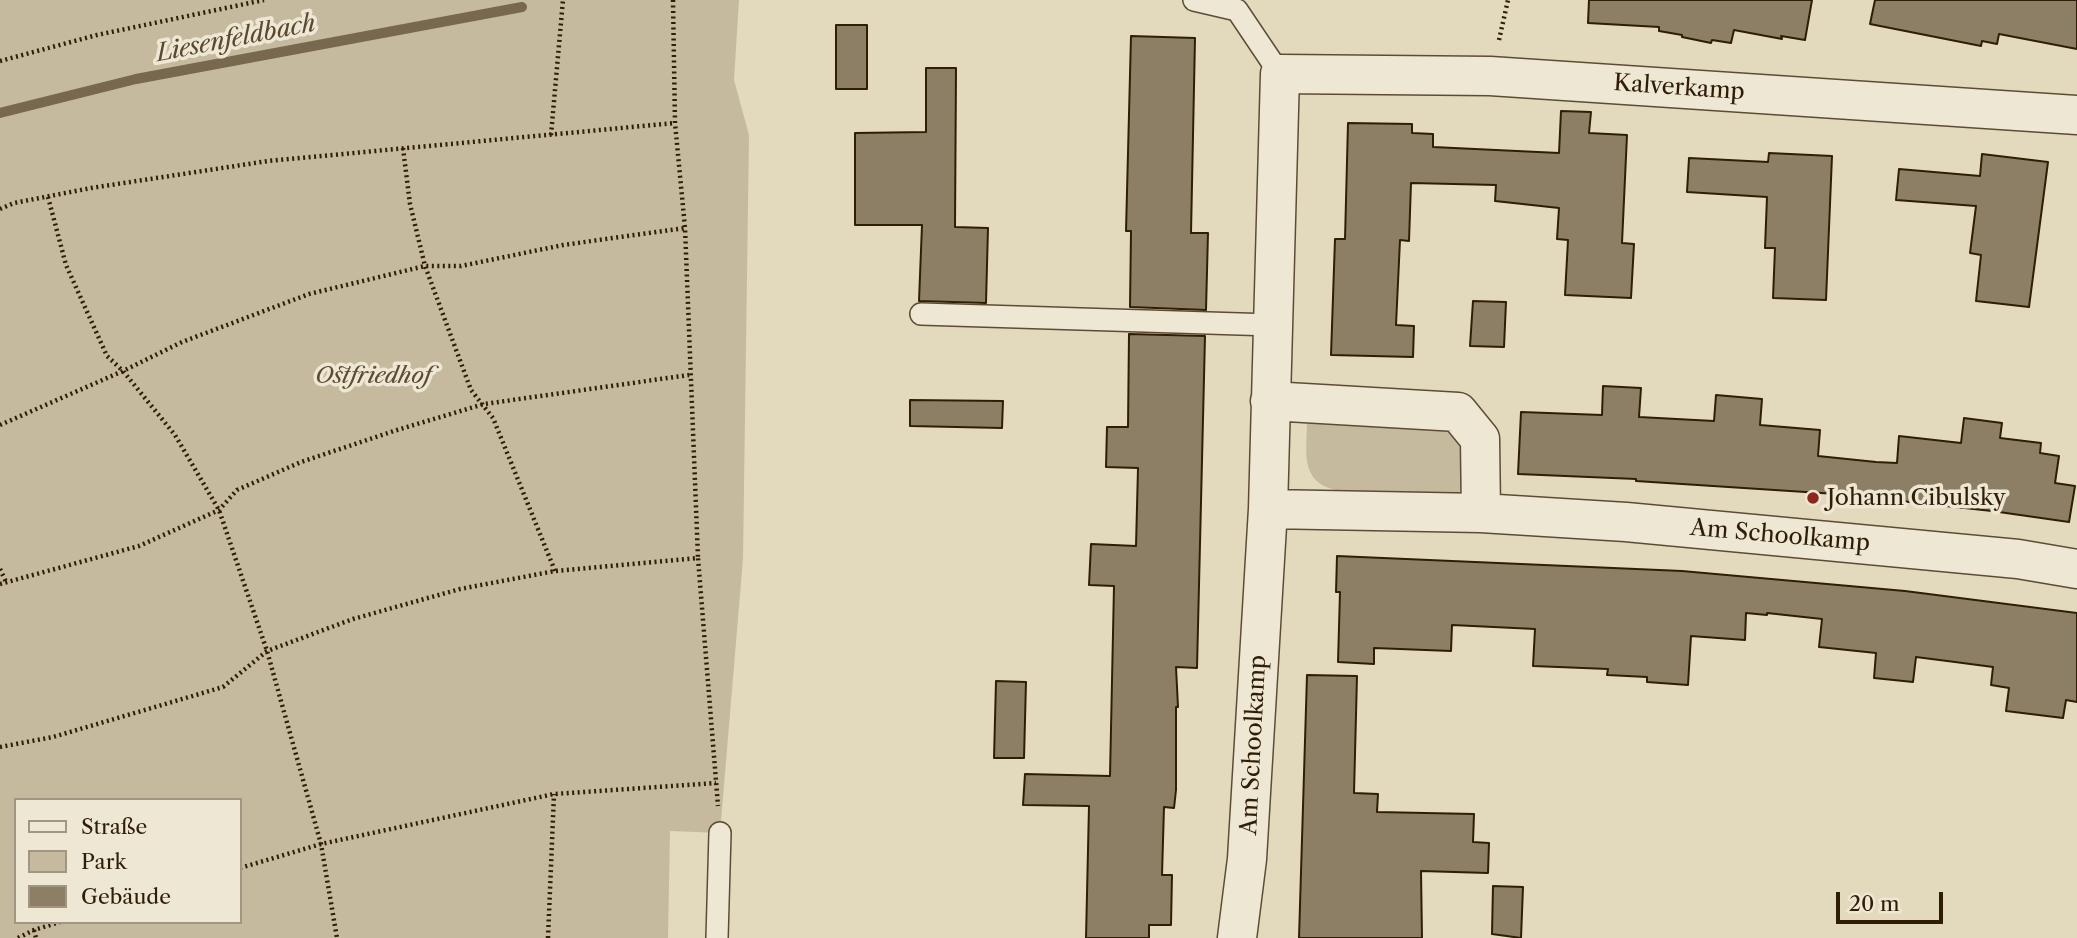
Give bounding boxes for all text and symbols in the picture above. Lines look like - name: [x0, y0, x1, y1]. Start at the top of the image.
- water label: Liesenfeldbach: [154, 9, 318, 69]
- street label: Kalverkamp: [1612, 70, 1746, 106]
- park label: Ostfriedhof: [315, 362, 431, 390]
- place label: Johann Cibulsky: [1827, 484, 2006, 512]
- marker: Johann Cibulsky: [1805, 490, 1821, 506]
- street label: Am Schoolkamp: [1689, 514, 1871, 558]
- street label: Am Schoolkamp: [1235, 654, 1273, 836]
- legend: [14, 798, 242, 924]
- text: Straße: [81, 814, 147, 839]
- text: Park: [81, 849, 127, 874]
- scale bar: [1839, 878, 1946, 922]
- text: Gebäude: [81, 884, 171, 909]
- text: 20 m: [1849, 891, 1900, 916]

